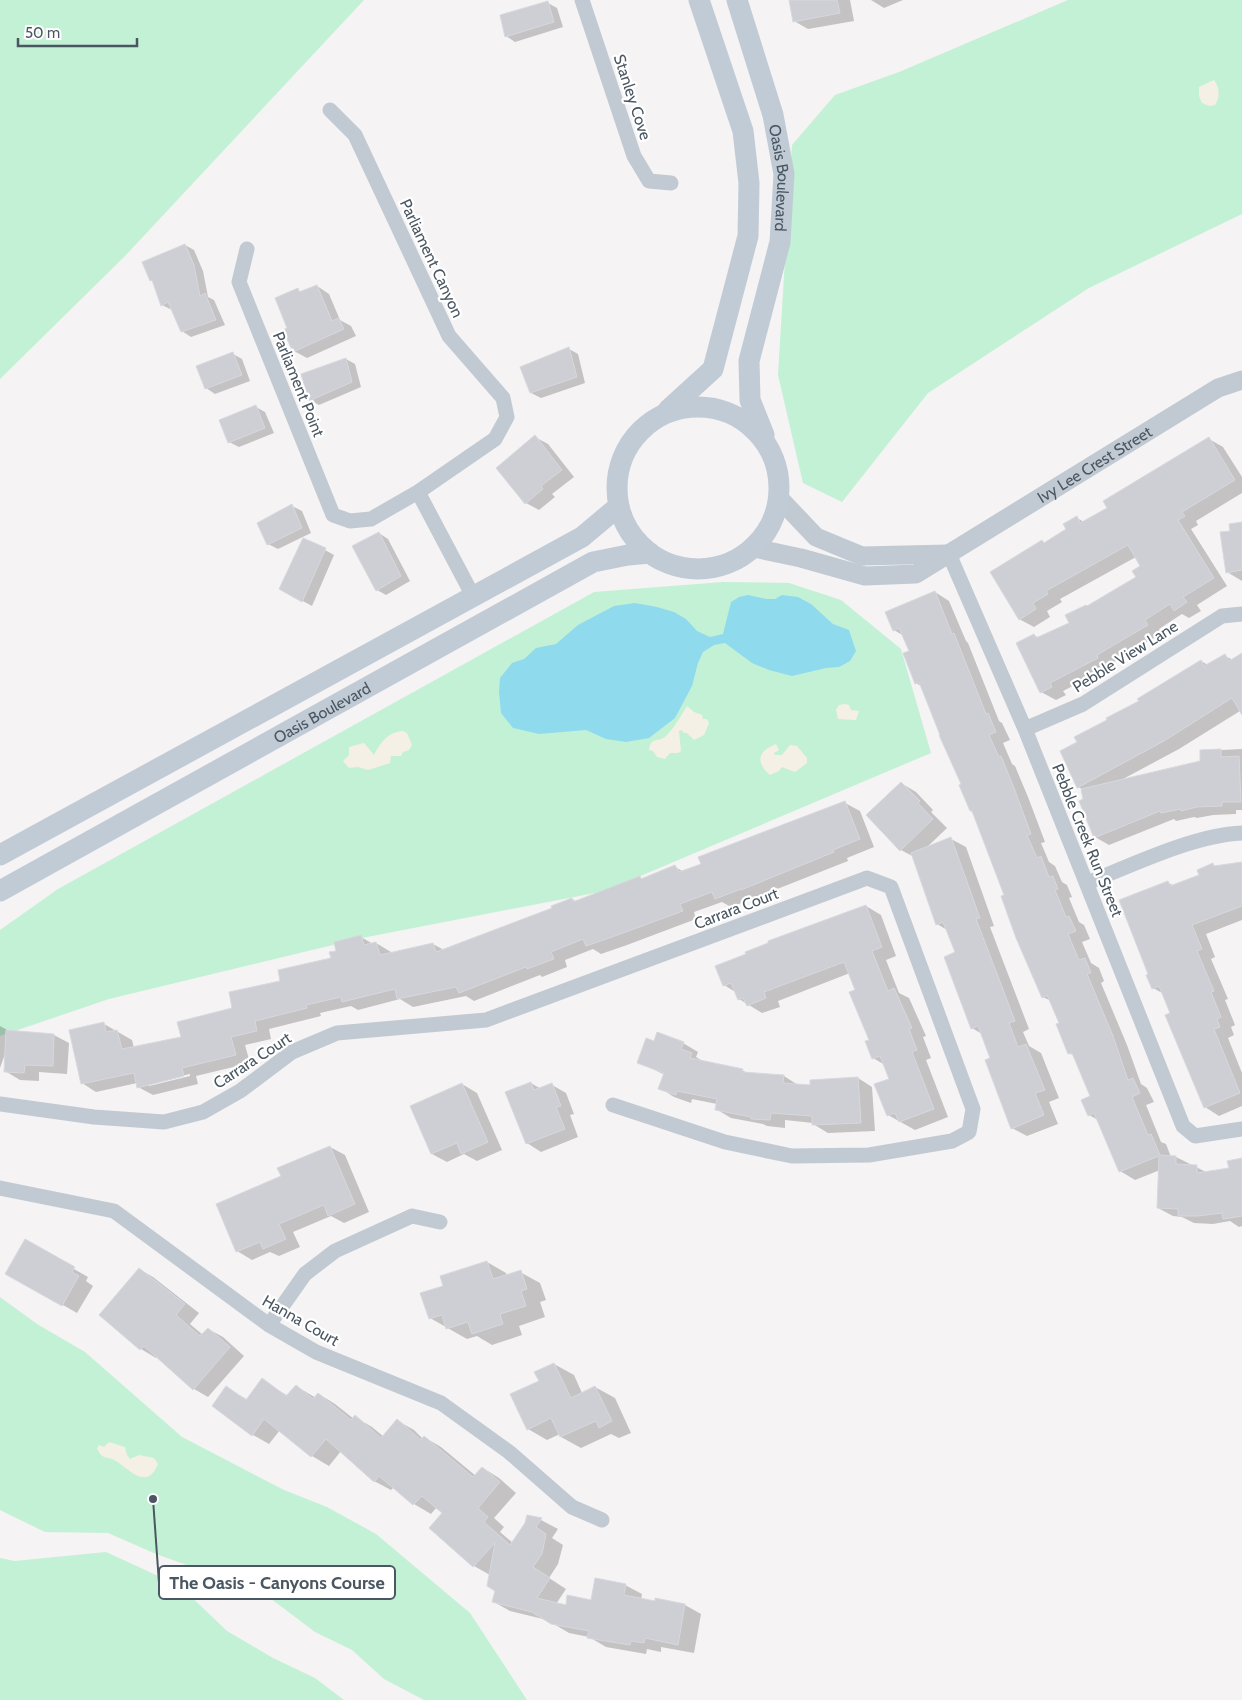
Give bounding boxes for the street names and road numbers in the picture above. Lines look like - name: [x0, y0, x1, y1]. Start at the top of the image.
- street label: Stanley Cove: [610, 52, 655, 142]
- street label: Oasis Boulevard: [765, 123, 793, 232]
- street label: Parliament Canyon: [396, 196, 467, 320]
- street label: Parliament Point: [269, 329, 329, 440]
- street label: Ivy Lee Crest Street: [1034, 422, 1156, 507]
- street label: Pebble View Lane: [1069, 616, 1181, 696]
- street label: Oasis Boulevard: [270, 678, 374, 747]
- street label: Pebble Creek Run Street: [1048, 761, 1127, 920]
- street label: Carrara Court: [691, 883, 782, 933]
- street label: Carrara Court: [210, 1028, 295, 1093]
- street label: Hanna Court: [259, 1291, 343, 1350]

